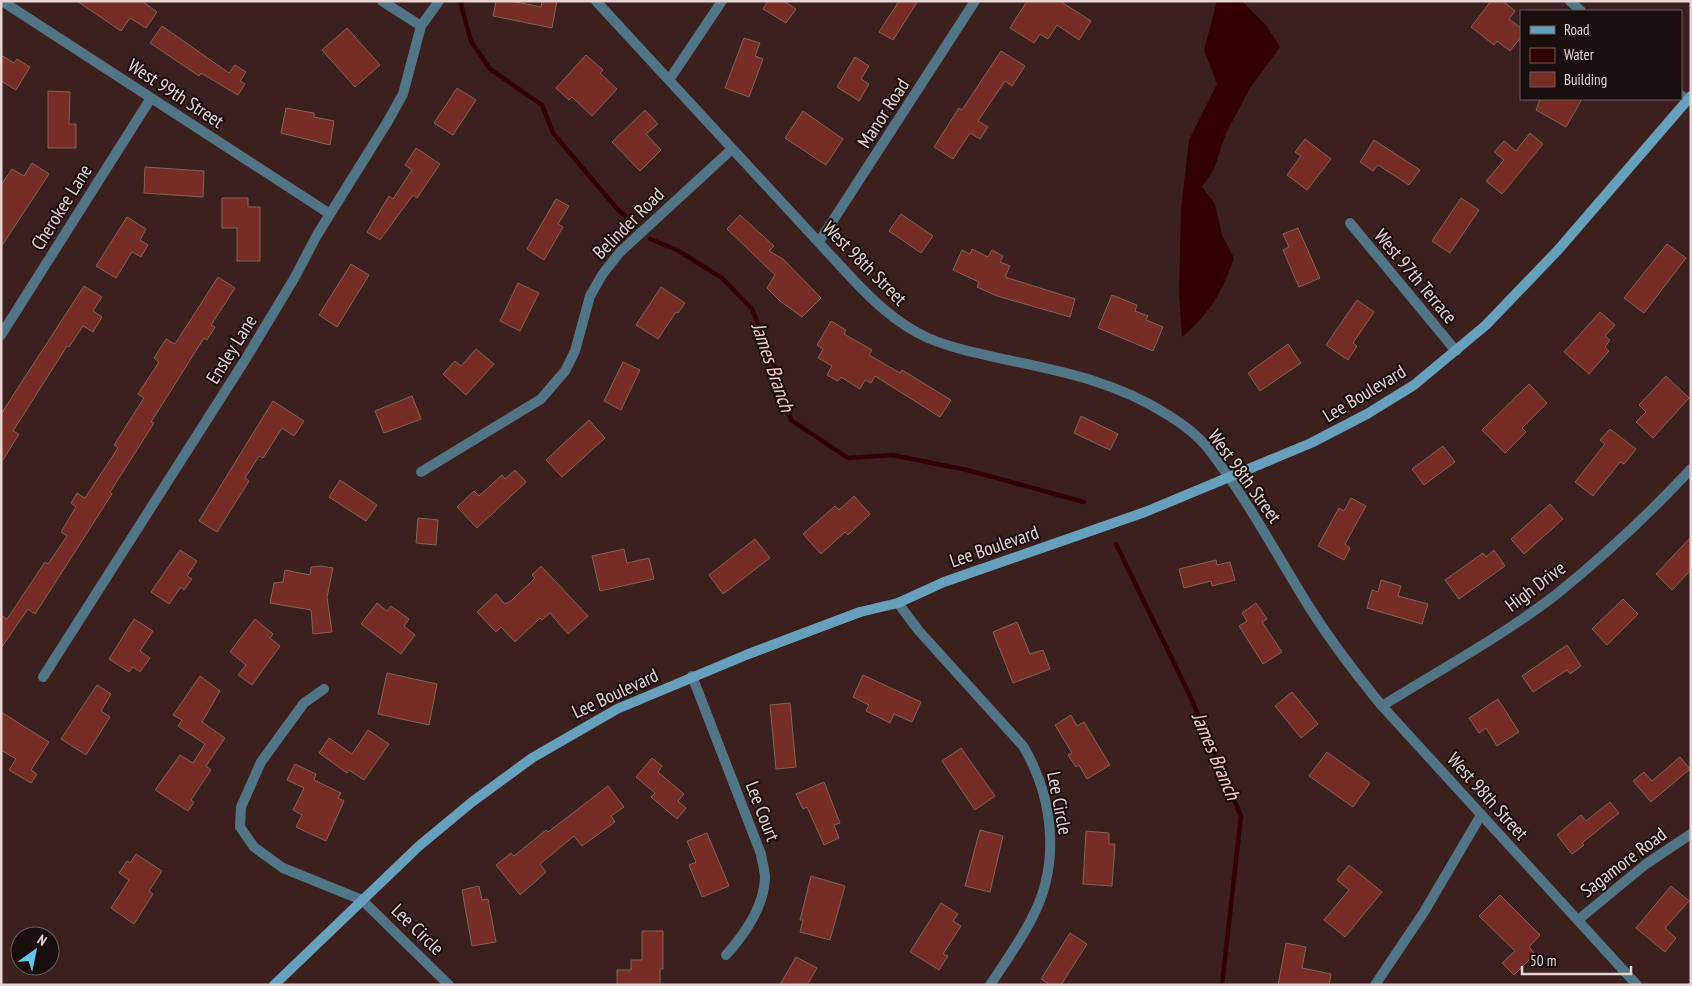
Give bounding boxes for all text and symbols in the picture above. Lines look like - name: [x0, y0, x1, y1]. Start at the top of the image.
- legend: [1520, 10, 1682, 100]
- text: Road: [1564, 20, 1590, 39]
- text: Water: [1564, 45, 1595, 64]
- street label: West 99th Street: [123, 53, 229, 133]
- text: Building: [1564, 70, 1607, 89]
- street label: Manor Road: [852, 74, 914, 152]
- street label: Cherokee Lane: [25, 160, 97, 254]
- street label: Belinder Road: [587, 182, 669, 264]
- street label: West 98th Street: [818, 216, 913, 311]
- street label: West 97th Terrace: [1369, 224, 1463, 328]
- street label: Ensley Lane: [200, 310, 262, 388]
- water label: James Branch: [745, 318, 801, 416]
- street label: Lee Boulevard: [1318, 359, 1410, 427]
- street label: West 98th Street: [1203, 425, 1287, 528]
- street label: Lee Boulevard: [946, 520, 1042, 572]
- street label: High Drive: [1500, 555, 1570, 616]
- street label: Lee Boulevard: [568, 663, 662, 723]
- water label: James Branch: [1186, 707, 1247, 805]
- street label: West 98th Street: [1442, 747, 1534, 845]
- street label: Lee Circle: [1042, 769, 1078, 837]
- street label: Lee Court: [741, 778, 786, 845]
- street label: Sagamore Road: [1575, 822, 1671, 902]
- street label: Lee Circle: [387, 898, 449, 960]
- north arrow: [10, 926, 60, 976]
- text: N: [34, 930, 50, 950]
- scale bar: [1522, 944, 1631, 976]
- text: 50 m: [1530, 951, 1556, 970]

